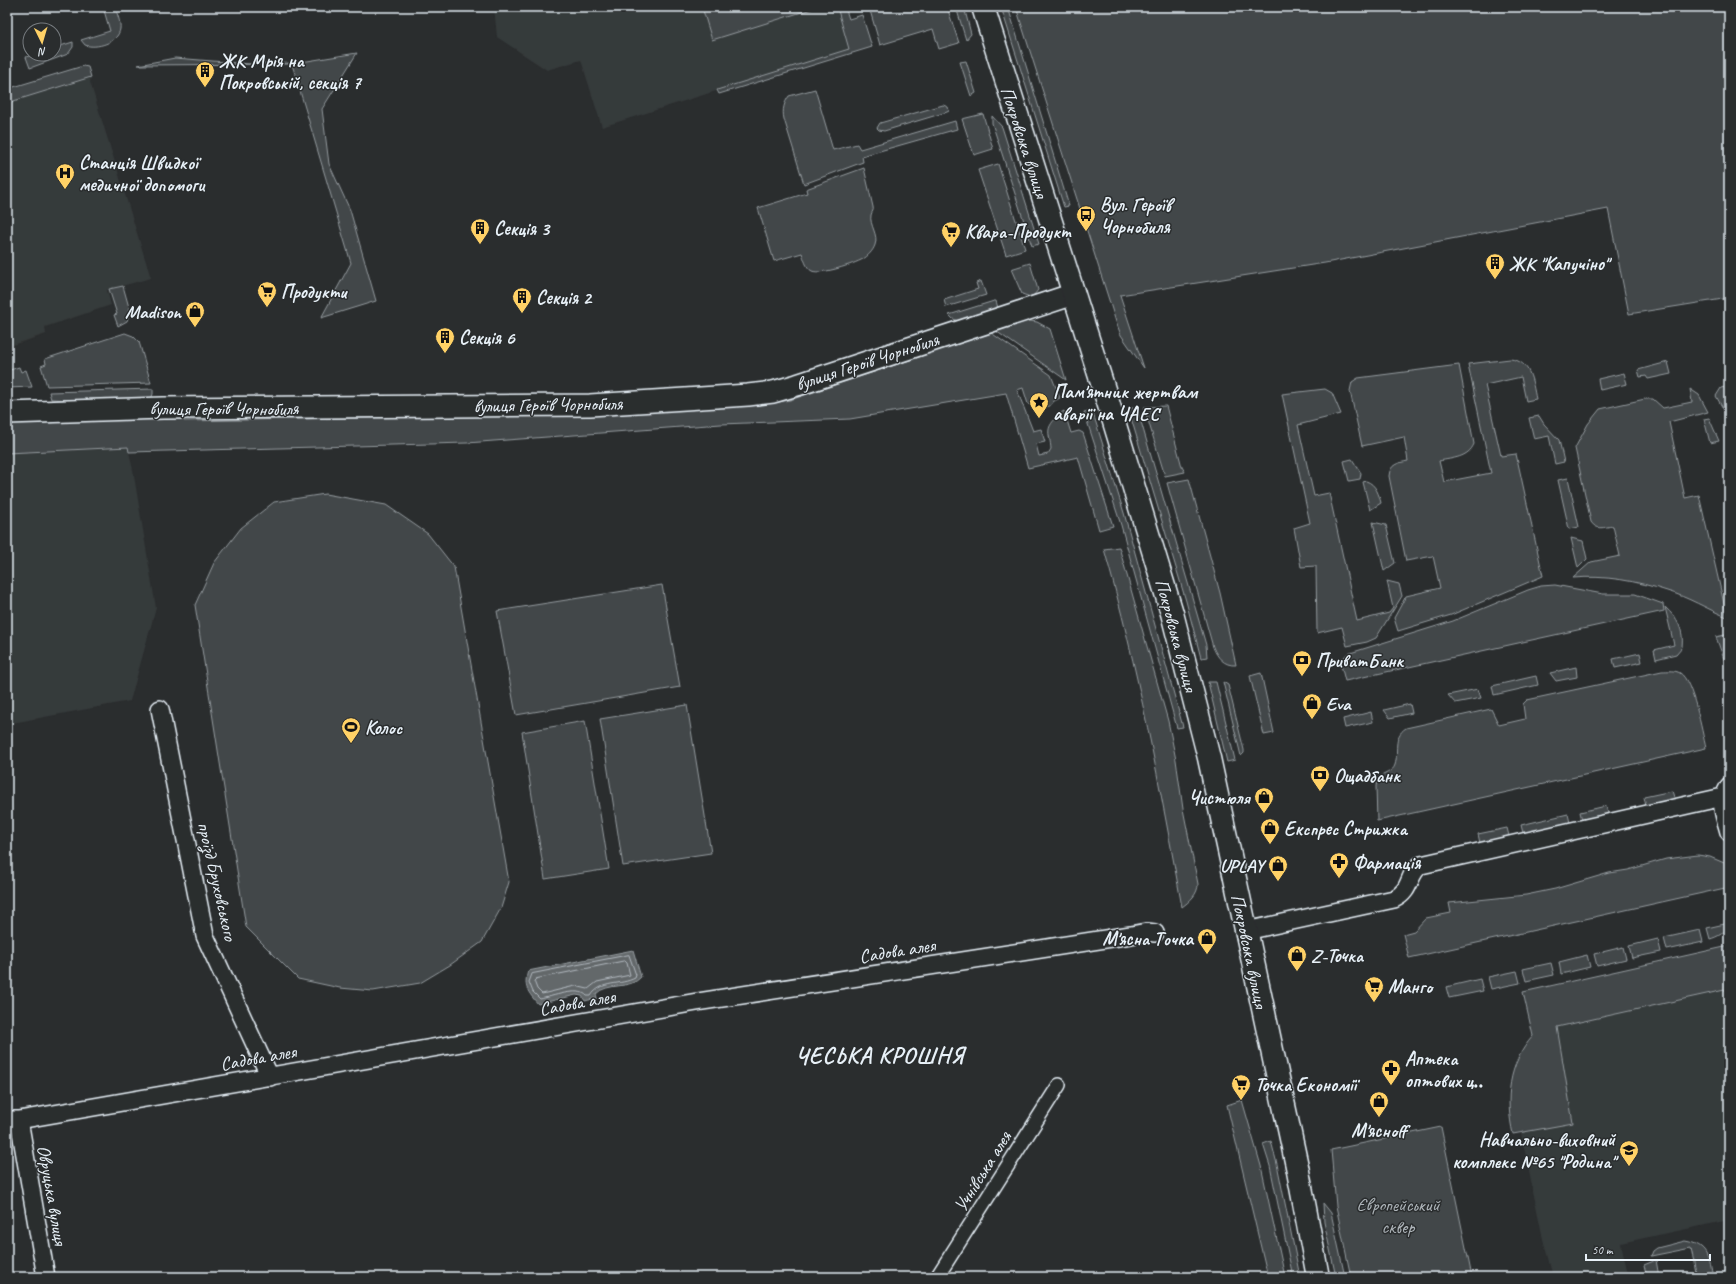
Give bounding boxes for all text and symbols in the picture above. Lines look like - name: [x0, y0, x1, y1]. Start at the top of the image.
- north arrow: [22, 22, 62, 62]
- text: N: [37, 45, 47, 59]
- place label: ЖК Мрія на Покровській, секція 7: [219, 49, 363, 95]
- building icon: ЖК Мрія на Покровській, секція 7: [194, 60, 216, 88]
- street label: Покровська вулиця: [995, 84, 1054, 202]
- place label: Станція Швидкої медичної допомоги: [79, 151, 206, 197]
- hospital icon: Станція Швидкої медичної допомоги: [54, 162, 76, 190]
- place label: Вул. Героїв Чорнобиля: [1100, 193, 1176, 239]
- bus stop icon: Вул. Героїв Чорнобиля: [1075, 204, 1097, 232]
- building icon: Секція 3: [469, 217, 491, 245]
- place label: Секція 3: [494, 217, 552, 241]
- supermarket icon: Квара-Продукт: [940, 220, 962, 248]
- place label: Квара-Продукт: [965, 220, 1072, 244]
- building icon: ЖК "Капучіно": [1484, 252, 1506, 280]
- place label: ЖК "Капучіно": [1509, 252, 1613, 276]
- supermarket icon: Продукти: [256, 280, 278, 308]
- place label: Продукти: [281, 280, 348, 304]
- building icon: Секція 2: [511, 286, 533, 314]
- place label: Секція 2: [536, 286, 594, 310]
- place label: Madison: [125, 300, 182, 324]
- shop icon: Madison: [184, 300, 206, 328]
- building icon: Секція 6: [434, 326, 456, 354]
- place label: Секція 6: [459, 326, 517, 350]
- street label: вулиця Героїв Чорнобиля: [793, 327, 943, 396]
- place label: Пам'ятник жертвам аварії на ЧАЕС: [1053, 380, 1199, 426]
- place icon: Пам'ятник жертвам аварії на ЧАЕС: [1028, 391, 1050, 419]
- street label: вулиця Героїв Чорнобиля: [473, 392, 624, 418]
- street label: вулиця Героїв Чорнобиля: [150, 397, 300, 421]
- street label: Покровська вулиця: [1149, 576, 1203, 696]
- bank icon: ПриватБанк: [1291, 649, 1313, 677]
- place label: ПриватБанк: [1316, 649, 1405, 673]
- shop icon: Eva: [1301, 692, 1323, 720]
- place label: Eva: [1326, 692, 1352, 716]
- sports icon: Колос: [340, 716, 362, 744]
- place label: Колос: [365, 716, 403, 740]
- bank icon: Ощадбанк: [1309, 764, 1331, 792]
- place label: Ощадбанк: [1334, 764, 1401, 788]
- place label: Чистюля: [1188, 786, 1252, 810]
- shop icon: Чистюля: [1253, 786, 1275, 814]
- shop icon: Експрес Стрижка: [1259, 817, 1281, 845]
- place label: Експрес Стрижка: [1284, 817, 1408, 841]
- street label: проїзд Бруховського: [192, 819, 243, 944]
- pharmacy icon: Фармація: [1328, 851, 1350, 879]
- place label: Фармація: [1353, 851, 1422, 875]
- place label: UPLAY: [1220, 854, 1267, 878]
- shop icon: UPLAY: [1267, 854, 1289, 882]
- street label: Покровська вулиця: [1225, 892, 1273, 1012]
- place label: М'ясна Точка: [1102, 927, 1195, 951]
- shop icon: М'ясна Точка: [1196, 927, 1218, 955]
- street label: Садова алея: [858, 933, 938, 969]
- shop icon: Z-Точка: [1286, 944, 1308, 972]
- place label: Z-Точка: [1311, 944, 1365, 968]
- supermarket icon: Манго: [1363, 975, 1385, 1003]
- place label: Манго: [1388, 975, 1435, 999]
- street label: Садова алея: [537, 984, 618, 1021]
- street label: Садова алея: [218, 1039, 299, 1076]
- district label: ЧЕСЬКА КРОШНЯ: [795, 1041, 967, 1070]
- place label: Аптека оптових ц‥: [1405, 1047, 1484, 1093]
- pharmacy icon: Аптека оптових ц‥: [1380, 1058, 1402, 1086]
- supermarket icon: Точка Економії: [1230, 1073, 1252, 1101]
- place label: Точка Економії: [1255, 1073, 1361, 1097]
- shop icon: М'ясноff: [1368, 1090, 1390, 1118]
- place label: М'ясноff: [1351, 1119, 1411, 1143]
- street label: Учнівська алея: [949, 1126, 1018, 1216]
- place label: Навчально-виховний комплекс №65 "Родина": [1452, 1128, 1619, 1174]
- school or university icon: Навчально-виховний комплекс №65 "Родина": [1618, 1139, 1640, 1167]
- street label: Овруцька вулиця: [31, 1143, 73, 1249]
- park label: Європейський сквер: [1356, 1193, 1441, 1239]
- scale bar: [1586, 1236, 1710, 1262]
- text: 50 m: [1592, 1242, 1614, 1258]

